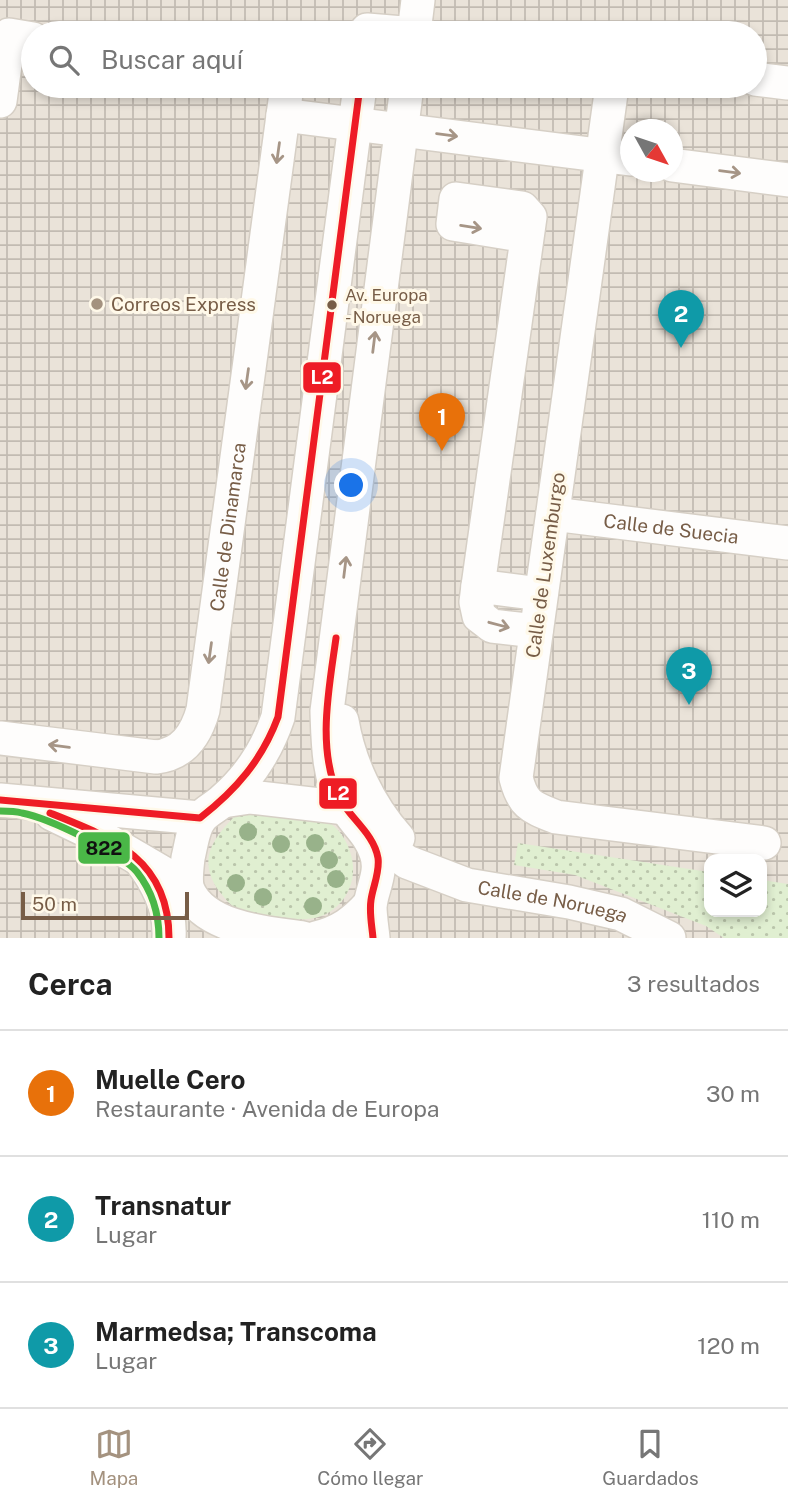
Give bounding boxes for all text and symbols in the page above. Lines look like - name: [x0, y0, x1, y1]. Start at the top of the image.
- search box: [21, 21, 767, 98]
- icon: search: [45, 41, 83, 79]
- text: Buscar aquí: [101, 44, 243, 75]
- north arrow: [620, 119, 683, 182]
- one-way arrow: [435, 128, 458, 141]
- one-way arrow: [271, 142, 284, 164]
- one-way arrow: [718, 166, 741, 179]
- one-way arrow: [459, 221, 482, 234]
- place label: Av. Europa - Noruega: [345, 285, 428, 327]
- pin: 2: [658, 290, 704, 348]
- place label: Correos Express: [111, 293, 256, 315]
- marker: Correos Express: [89, 296, 105, 312]
- marker: Av. Europa - Noruega: [325, 298, 339, 312]
- one-way arrow: [368, 331, 381, 353]
- line badge: L2: [302, 361, 342, 394]
- text: L2: [310, 366, 334, 388]
- one-way arrow: [241, 367, 254, 390]
- pin: 1: [419, 393, 465, 451]
- street label: Calle de Dinamarca: [205, 441, 250, 613]
- your location: [334, 468, 368, 502]
- street label: Calle de Luxemburgo: [521, 471, 569, 659]
- street label: Calle de Suecia: [602, 509, 740, 548]
- one-way arrow: [338, 556, 351, 579]
- one-way arrow: [487, 619, 509, 632]
- one-way arrow: [204, 641, 217, 664]
- pin: 3: [666, 647, 712, 705]
- one-way arrow: [48, 739, 71, 752]
- line badge: L2: [318, 777, 358, 810]
- text: L2: [326, 782, 350, 804]
- line badge: 822: [77, 831, 131, 865]
- text: 822: [86, 837, 122, 859]
- map controls: [704, 854, 767, 917]
- button: layers: [704, 854, 767, 917]
- street label: Calle de Noruega: [476, 876, 632, 927]
- scale bar: [21, 889, 189, 921]
- text: 50 m: [32, 893, 77, 915]
- text: Cerca: [28, 966, 113, 1002]
- text: 3 resultados: [627, 970, 760, 997]
- text: Muelle Cero: [95, 1064, 245, 1095]
- text: 1: [46, 1080, 56, 1107]
- text: 30 m: [706, 1080, 760, 1107]
- text: Restaurante · Avenida de Europa: [95, 1095, 439, 1122]
- text: Transnatur: [95, 1190, 231, 1221]
- text: 2: [44, 1206, 58, 1233]
- text: 110 m: [702, 1206, 760, 1233]
- text: Lugar: [95, 1221, 157, 1248]
- text: Marmedsa; Transcoma: [95, 1316, 377, 1347]
- text: 3: [43, 1332, 59, 1359]
- text: 120 m: [697, 1332, 760, 1359]
- text: Lugar: [95, 1347, 157, 1374]
- tab: Mapa: [89, 1425, 138, 1489]
- tab: Cómo llegar: [317, 1425, 424, 1489]
- tab: Guardados: [602, 1425, 699, 1489]

